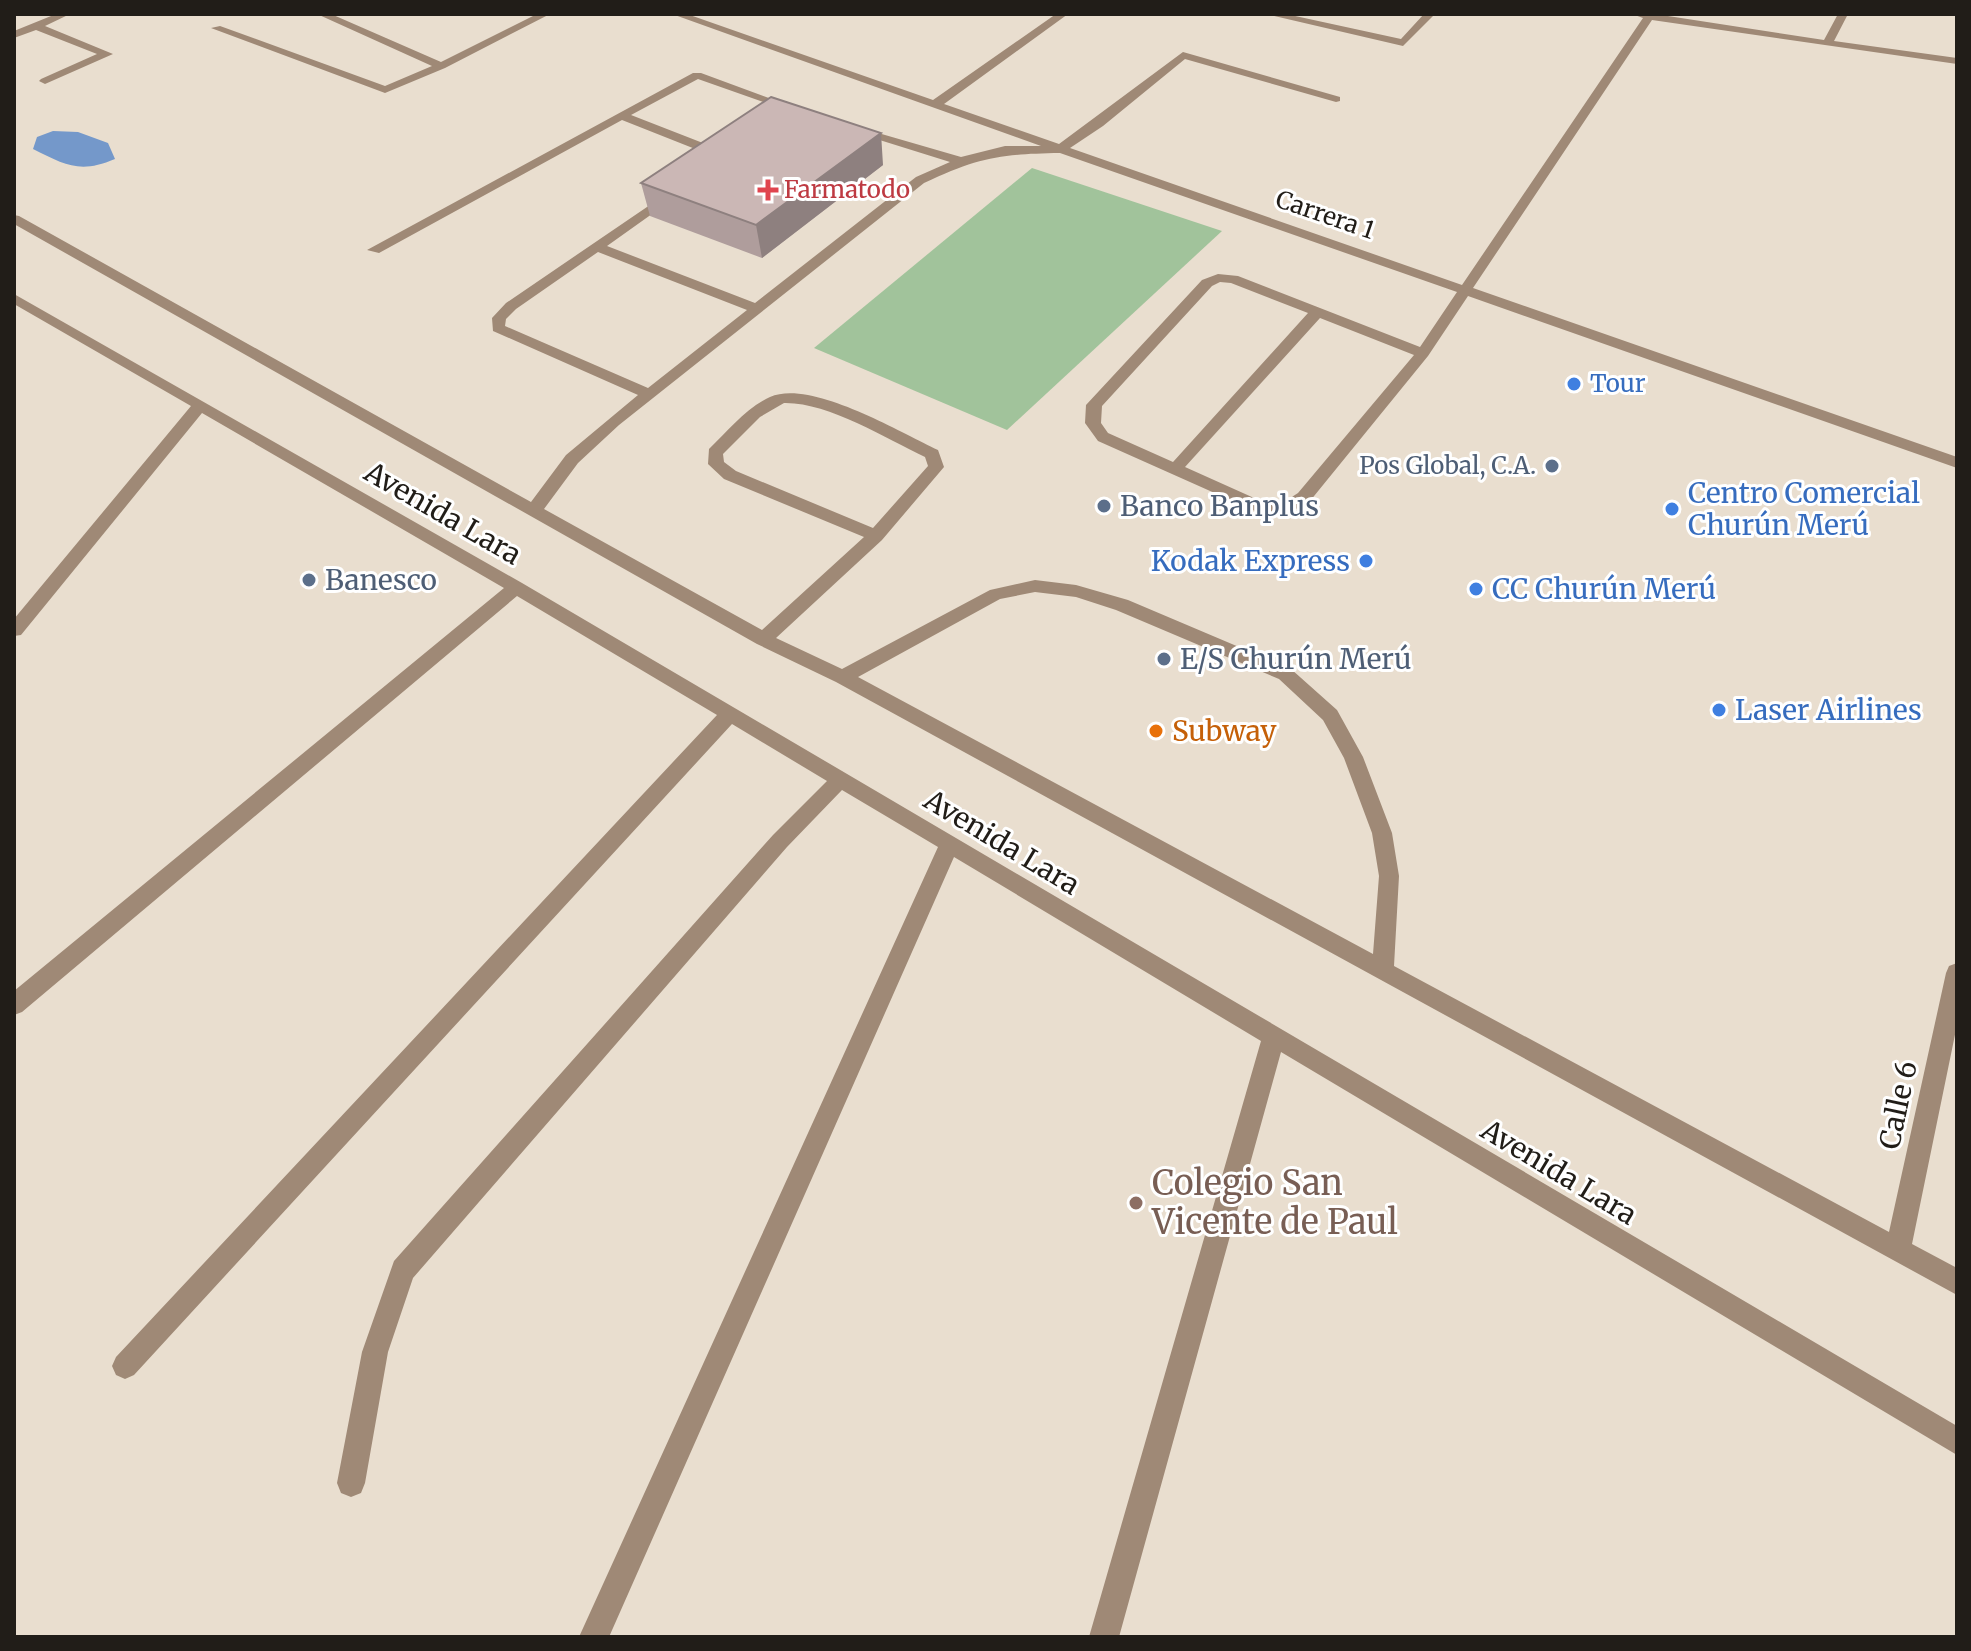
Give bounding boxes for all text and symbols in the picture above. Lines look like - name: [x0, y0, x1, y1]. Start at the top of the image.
- place label: Farmatodo: [784, 174, 910, 205]
- marker: Farmatodo: [759, 181, 777, 199]
- street label: Carrera 1: [1272, 183, 1379, 246]
- place label: Tour: [1590, 368, 1646, 399]
- marker: Tour: [1565, 375, 1583, 393]
- place label: Pos Global, C.A.: [1359, 450, 1536, 481]
- street label: Avenida Lara: [357, 453, 528, 572]
- marker: Pos Global, C.A.: [1543, 457, 1561, 475]
- place label: Centro Comercial Churún Merú: [1688, 475, 1920, 543]
- place label: Banco Banplus: [1120, 488, 1319, 524]
- marker: Banco Banplus: [1095, 497, 1113, 515]
- marker: Centro Comercial Churún Merú: [1663, 500, 1681, 518]
- place label: Kodak Express: [1151, 543, 1350, 579]
- marker: Kodak Express: [1357, 552, 1375, 570]
- place label: Banesco: [325, 562, 437, 598]
- marker: Banesco: [300, 571, 318, 589]
- place label: CC Churún Merú: [1492, 571, 1716, 607]
- marker: CC Churún Merú: [1467, 580, 1485, 598]
- place label: E/S Churún Merú: [1180, 641, 1412, 677]
- marker: E/S Churún Merú: [1155, 650, 1173, 668]
- place label: Laser Airlines: [1735, 692, 1922, 728]
- marker: Laser Airlines: [1710, 701, 1728, 719]
- place label: Subway: [1172, 713, 1277, 749]
- marker: Subway: [1147, 722, 1165, 740]
- street label: Avenida Lara: [917, 781, 1086, 903]
- street label: Calle 6: [1871, 1058, 1925, 1152]
- street label: Avenida Lara: [1474, 1111, 1643, 1233]
- place label: Colegio San Vicente de Paul: [1151, 1162, 1398, 1243]
- marker: Colegio San Vicente de Paul: [1127, 1194, 1145, 1212]

